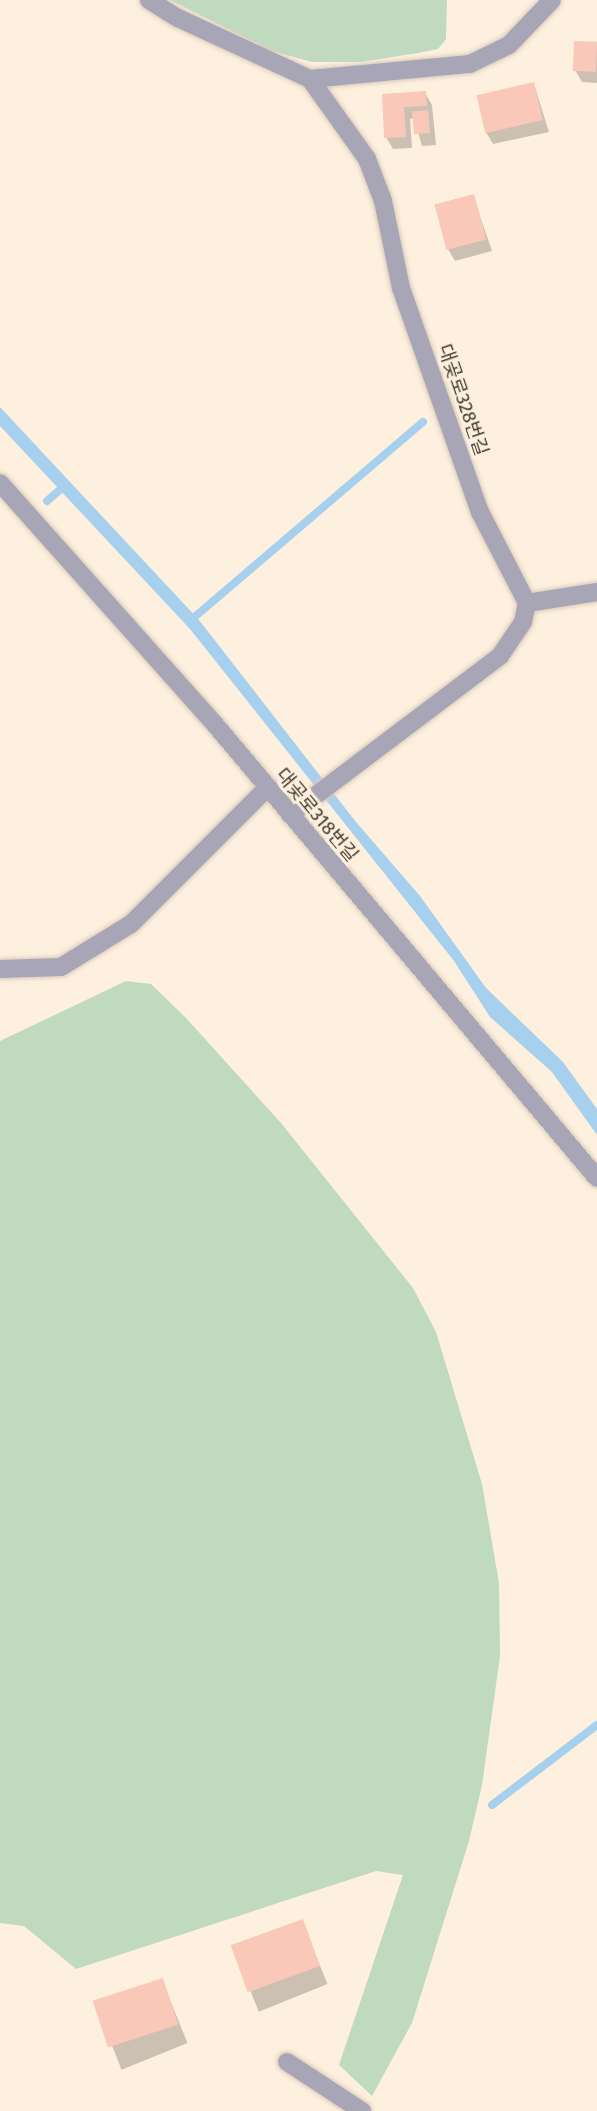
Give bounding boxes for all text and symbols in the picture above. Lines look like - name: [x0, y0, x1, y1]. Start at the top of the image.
- street label: 대곶로328번길: [433, 341, 493, 459]
- street label: 대곶로318번길: [271, 764, 363, 866]

